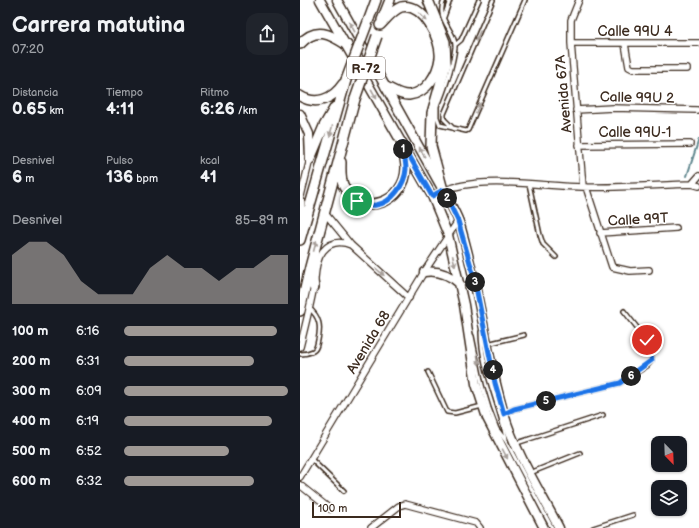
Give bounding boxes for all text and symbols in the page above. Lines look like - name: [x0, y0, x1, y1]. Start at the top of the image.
- text: Carrera matutina: [12, 12, 185, 39]
- one-way arrow: [418, 12, 428, 22]
- button: share: [246, 13, 288, 55]
- one-way arrow: [349, 21, 355, 32]
- street label: Calle 99U 4: [598, 23, 673, 40]
- one-way arrow: [475, 30, 481, 41]
- text: 07:20: [12, 41, 44, 57]
- street label: Avenida 67A: [552, 54, 575, 134]
- road number: R-72: [347, 57, 385, 79]
- text: Distancia: [12, 86, 58, 99]
- text: Tiempo: [106, 86, 143, 99]
- text: Ritmo: [200, 86, 229, 99]
- street label: Calle 99U 2: [600, 88, 675, 107]
- one-way arrow: [371, 89, 378, 100]
- text: 0.65: [12, 99, 46, 119]
- text: 4:11: [106, 99, 134, 119]
- text: 6:26: [200, 99, 235, 119]
- one-way arrow: [475, 102, 481, 113]
- text: km: [46, 104, 64, 117]
- text: /km: [235, 104, 257, 117]
- street label: Calle 99U-1: [598, 124, 672, 141]
- one-way arrow: [328, 125, 334, 137]
- pin: 1: [393, 139, 413, 159]
- text: 1: [401, 142, 405, 155]
- one-way arrow: [419, 146, 426, 158]
- text: Desnivel: [12, 154, 54, 167]
- text: Pulso: [106, 154, 133, 167]
- text: kcal: [200, 154, 220, 167]
- text: 6: [12, 167, 22, 187]
- text: 136: [106, 167, 133, 187]
- text: 41: [200, 167, 217, 187]
- text: m: [22, 172, 34, 185]
- text: bpm: [133, 172, 158, 185]
- pin: [340, 184, 374, 218]
- pin: 2: [437, 188, 457, 208]
- icon: arrive: [346, 190, 368, 212]
- text: 2: [444, 191, 450, 204]
- street label: Calle 99T: [607, 209, 669, 230]
- text: Desnivel: [12, 212, 62, 228]
- text: 85–89 m: [235, 212, 288, 228]
- one-way arrow: [313, 240, 319, 252]
- one-way arrow: [452, 255, 458, 268]
- one-way arrow: [375, 267, 385, 276]
- pin: 3: [465, 272, 485, 292]
- text: 3: [472, 275, 478, 288]
- street label: Avenida 68: [343, 308, 394, 377]
- text: 100 m: [12, 323, 48, 339]
- text: 6:16: [76, 323, 100, 339]
- pin: [630, 323, 664, 357]
- icon: check: [636, 329, 658, 351]
- text: 200 m: [12, 353, 50, 369]
- text: 6:31: [76, 353, 100, 369]
- one-way arrow: [475, 353, 481, 365]
- pin: 4: [483, 360, 503, 380]
- text: 4: [490, 363, 496, 376]
- pin: 6: [621, 366, 641, 386]
- text: 6: [628, 369, 634, 382]
- text: 300 m: [12, 383, 50, 399]
- text: 6:09: [76, 383, 102, 399]
- pin: 5: [536, 391, 556, 411]
- text: 5: [543, 394, 549, 407]
- text: 400 m: [12, 413, 50, 429]
- text: 6:19: [76, 413, 99, 429]
- north arrow: [651, 436, 687, 472]
- map controls: [651, 436, 687, 516]
- text: 500 m: [12, 443, 50, 459]
- text: 6:52: [76, 443, 102, 459]
- one-way arrow: [501, 448, 508, 459]
- text: 600 m: [12, 473, 51, 489]
- text: 6:32: [76, 473, 102, 489]
- button: layers: [651, 480, 687, 516]
- scale bar: [312, 500, 401, 519]
- text: 100 m: [318, 502, 347, 515]

